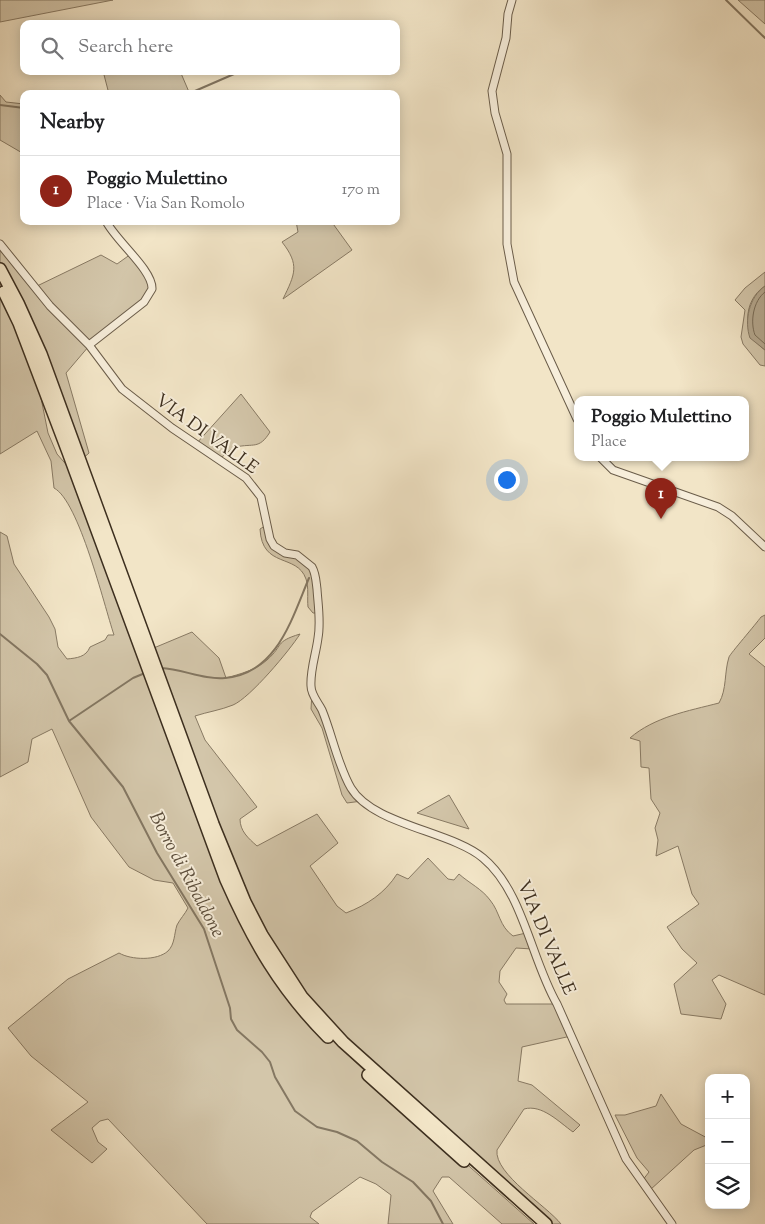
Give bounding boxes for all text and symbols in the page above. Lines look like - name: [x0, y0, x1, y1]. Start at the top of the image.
- search box: [20, 20, 400, 75]
- icon: search: [38, 34, 66, 62]
- text: Search here: [78, 34, 173, 61]
- text: Nearby: [40, 108, 105, 138]
- text: Poggio Mulettino: [87, 166, 227, 193]
- text: 1: [53, 179, 59, 202]
- text: 170 m: [342, 179, 380, 202]
- text: Place · Via San Romolo: [87, 193, 245, 216]
- street label: VIA DI VALLE: [149, 389, 263, 481]
- popup: [574, 396, 749, 461]
- text: Poggio Mulettino: [591, 404, 732, 431]
- text: Place: [591, 431, 627, 454]
- your location: [494, 467, 520, 493]
- pin: 1: [645, 478, 677, 519]
- water label: Borro di Ribaldone: [141, 807, 231, 943]
- street label: VIA DI VALLE: [509, 877, 581, 999]
- map controls: [705, 1074, 750, 1209]
- button: +: [705, 1074, 750, 1119]
- button: −: [705, 1119, 750, 1164]
- button: layers: [705, 1164, 750, 1209]

